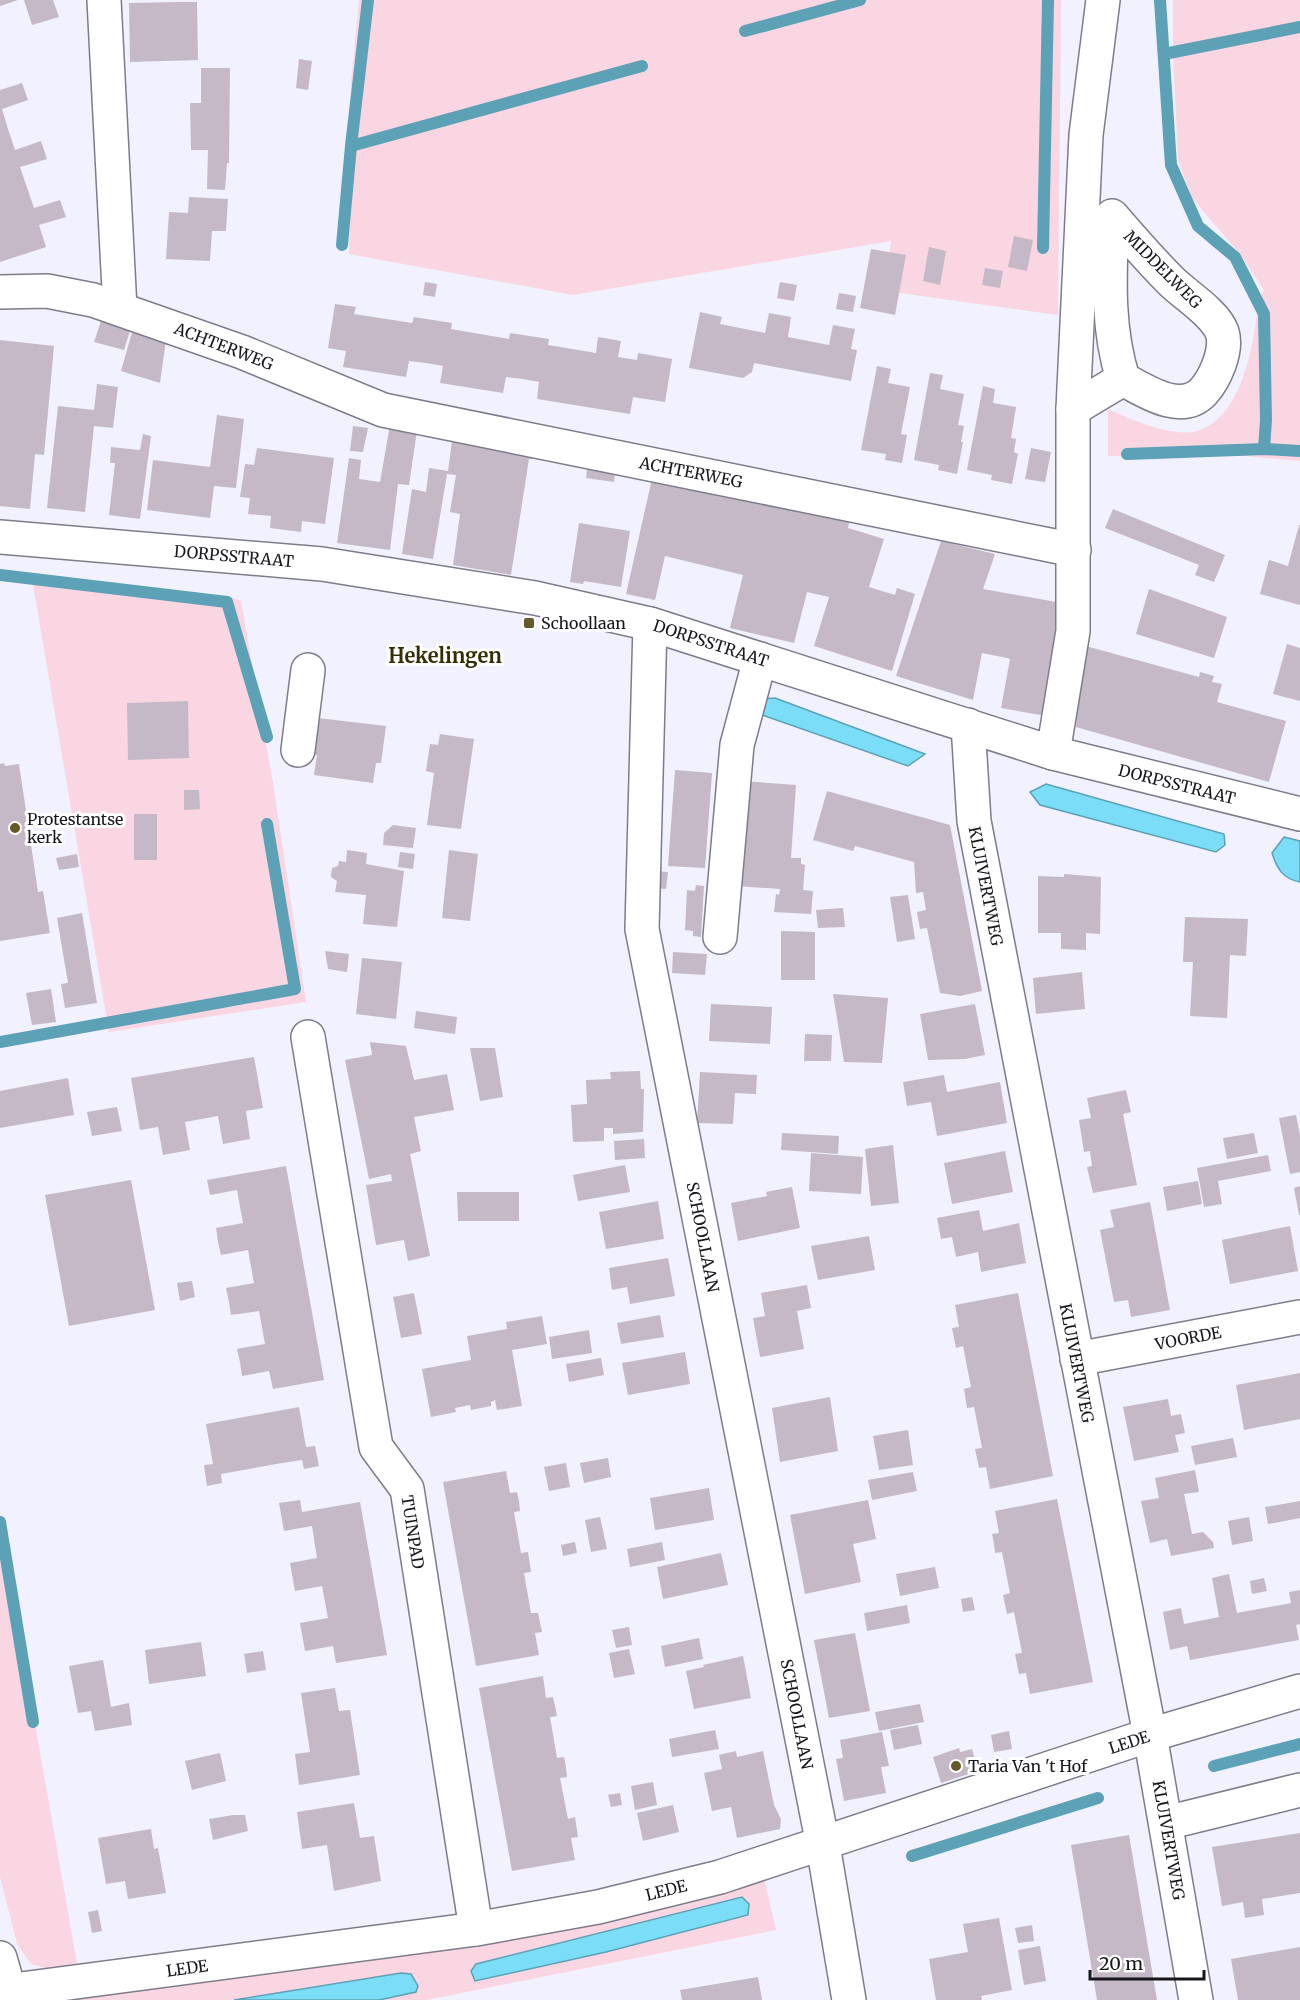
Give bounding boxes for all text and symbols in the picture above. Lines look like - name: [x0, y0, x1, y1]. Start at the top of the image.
- street label: MIDDELWEG: [1120, 226, 1206, 312]
- street label: ACHTERWEG: [171, 318, 277, 374]
- street label: ACHTERWEG: [637, 452, 745, 492]
- street label: DORPSSTRAAT: [173, 541, 295, 571]
- place label: Schoollaan: [541, 613, 626, 633]
- street label: DORPSSTRAAT: [651, 615, 771, 671]
- marker: Schoollaan: [522, 616, 536, 630]
- district label: Hekelingen: [388, 643, 502, 668]
- street label: DORPSSTRAAT: [1116, 760, 1238, 808]
- place label: Protestantse kerk: [27, 809, 123, 847]
- marker: Protestantse kerk: [8, 821, 22, 835]
- street label: KLUIVERTWEG: [965, 825, 1007, 948]
- street label: SCHOOLLAAN: [683, 1180, 724, 1294]
- street label: KLUIVERTWEG: [1056, 1302, 1098, 1425]
- street label: VOORDE: [1152, 1322, 1224, 1354]
- street label: TUINPAD: [397, 1494, 429, 1570]
- street label: SCHOOLLAAN: [777, 1657, 818, 1771]
- street label: LEDE: [1106, 1726, 1153, 1758]
- place label: Taria Van 't Hof: [968, 1756, 1088, 1776]
- marker: Taria Van 't Hof: [949, 1759, 963, 1773]
- street label: KLUIVERTWEG: [1149, 1779, 1189, 1902]
- street label: LEDE: [643, 1875, 690, 1905]
- scale bar: [1090, 1943, 1204, 1981]
- text: 20 m: [1099, 1952, 1143, 1975]
- street label: LEDE: [165, 1955, 210, 1981]

